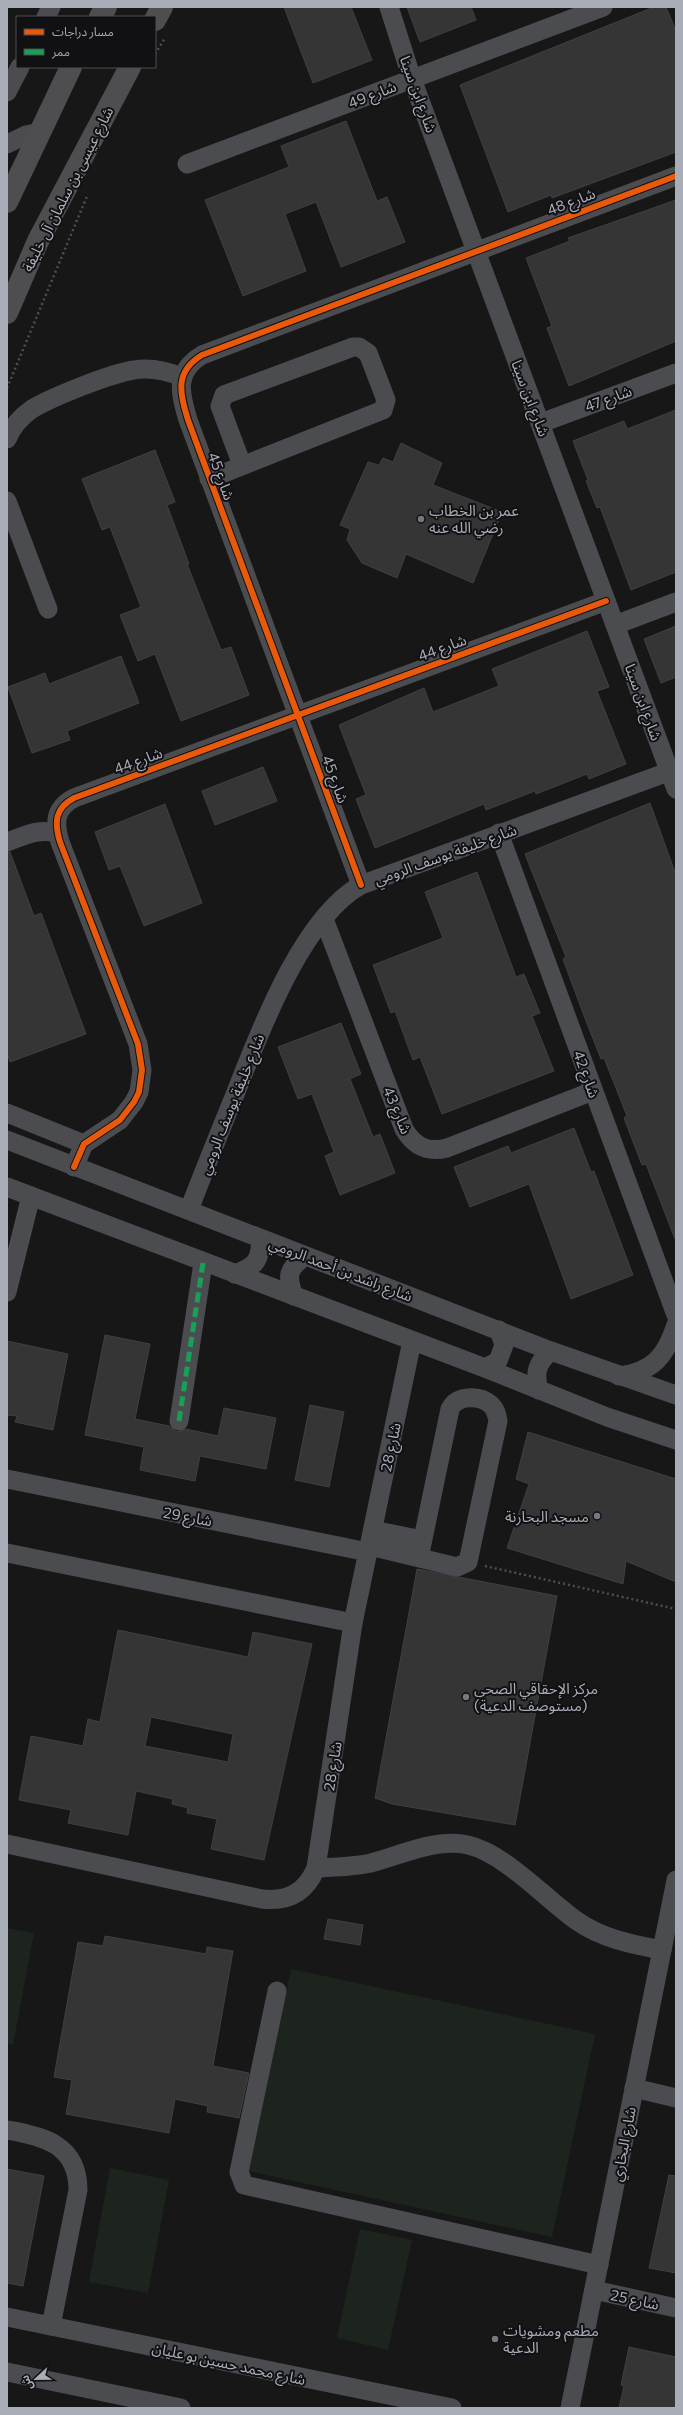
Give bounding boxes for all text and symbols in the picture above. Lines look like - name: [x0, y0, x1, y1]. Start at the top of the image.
- legend: [16, 16, 156, 68]
- text: مسار دراجات: [52, 24, 114, 39]
- text: ممر: [51, 44, 70, 59]
- street label: شارع ابن سينا: [393, 53, 441, 136]
- street label: شارع 49: [345, 77, 400, 115]
- street label: شارع عيسى بن سلمان آل خليفة: [18, 103, 120, 276]
- street label: شارع 48: [544, 184, 599, 222]
- street label: شارع ابن سينا: [504, 357, 554, 440]
- street label: شارع 47: [582, 381, 636, 419]
- street label: شارع 45: [201, 450, 239, 504]
- place label: عمر بن الخطاب رضي الله عنه: [429, 501, 519, 539]
- marker: عمر بن الخطاب رضي الله عنه: [416, 514, 426, 524]
- street label: شارع 44: [415, 630, 470, 668]
- street label: شارع ابن سينا: [618, 661, 666, 744]
- street label: شارع 44: [111, 743, 166, 781]
- street label: شارع 45: [315, 753, 353, 807]
- street label: شارع خليفة يوسف الرومي: [371, 820, 520, 892]
- street label: شارع خليفة يوسف الرومي: [194, 1031, 271, 1179]
- street label: شارع 42: [566, 1048, 604, 1102]
- street label: شارع 43: [376, 1084, 416, 1138]
- street label: شارع راشد بن أحمد الرومي: [265, 1233, 415, 1308]
- street label: شارع 28: [376, 1421, 408, 1474]
- street label: شارع 29: [161, 1502, 214, 1534]
- place label: مسجد البحارنة: [505, 1507, 589, 1526]
- marker: مسجد البحارنة: [592, 1511, 602, 1521]
- place label: مركز الإحقاقي الصحي (مستوصف الدعية): [474, 1679, 598, 1715]
- marker: مركز الإحقاقي الصحي (مستوصف الدعية): [461, 1692, 471, 1702]
- street label: شارع 28: [319, 1740, 349, 1792]
- street label: شارع البخاري: [607, 2105, 643, 2184]
- street label: شارع 25: [608, 2285, 661, 2317]
- place label: مطعم ومشويات الدعية: [503, 2321, 599, 2356]
- marker: مطعم ومشويات الدعية: [490, 2334, 500, 2344]
- street label: شارع محمد حسين بو عليان: [150, 2338, 308, 2392]
- north arrow: [16, 2359, 56, 2399]
- text: ش: [17, 2373, 36, 2392]

